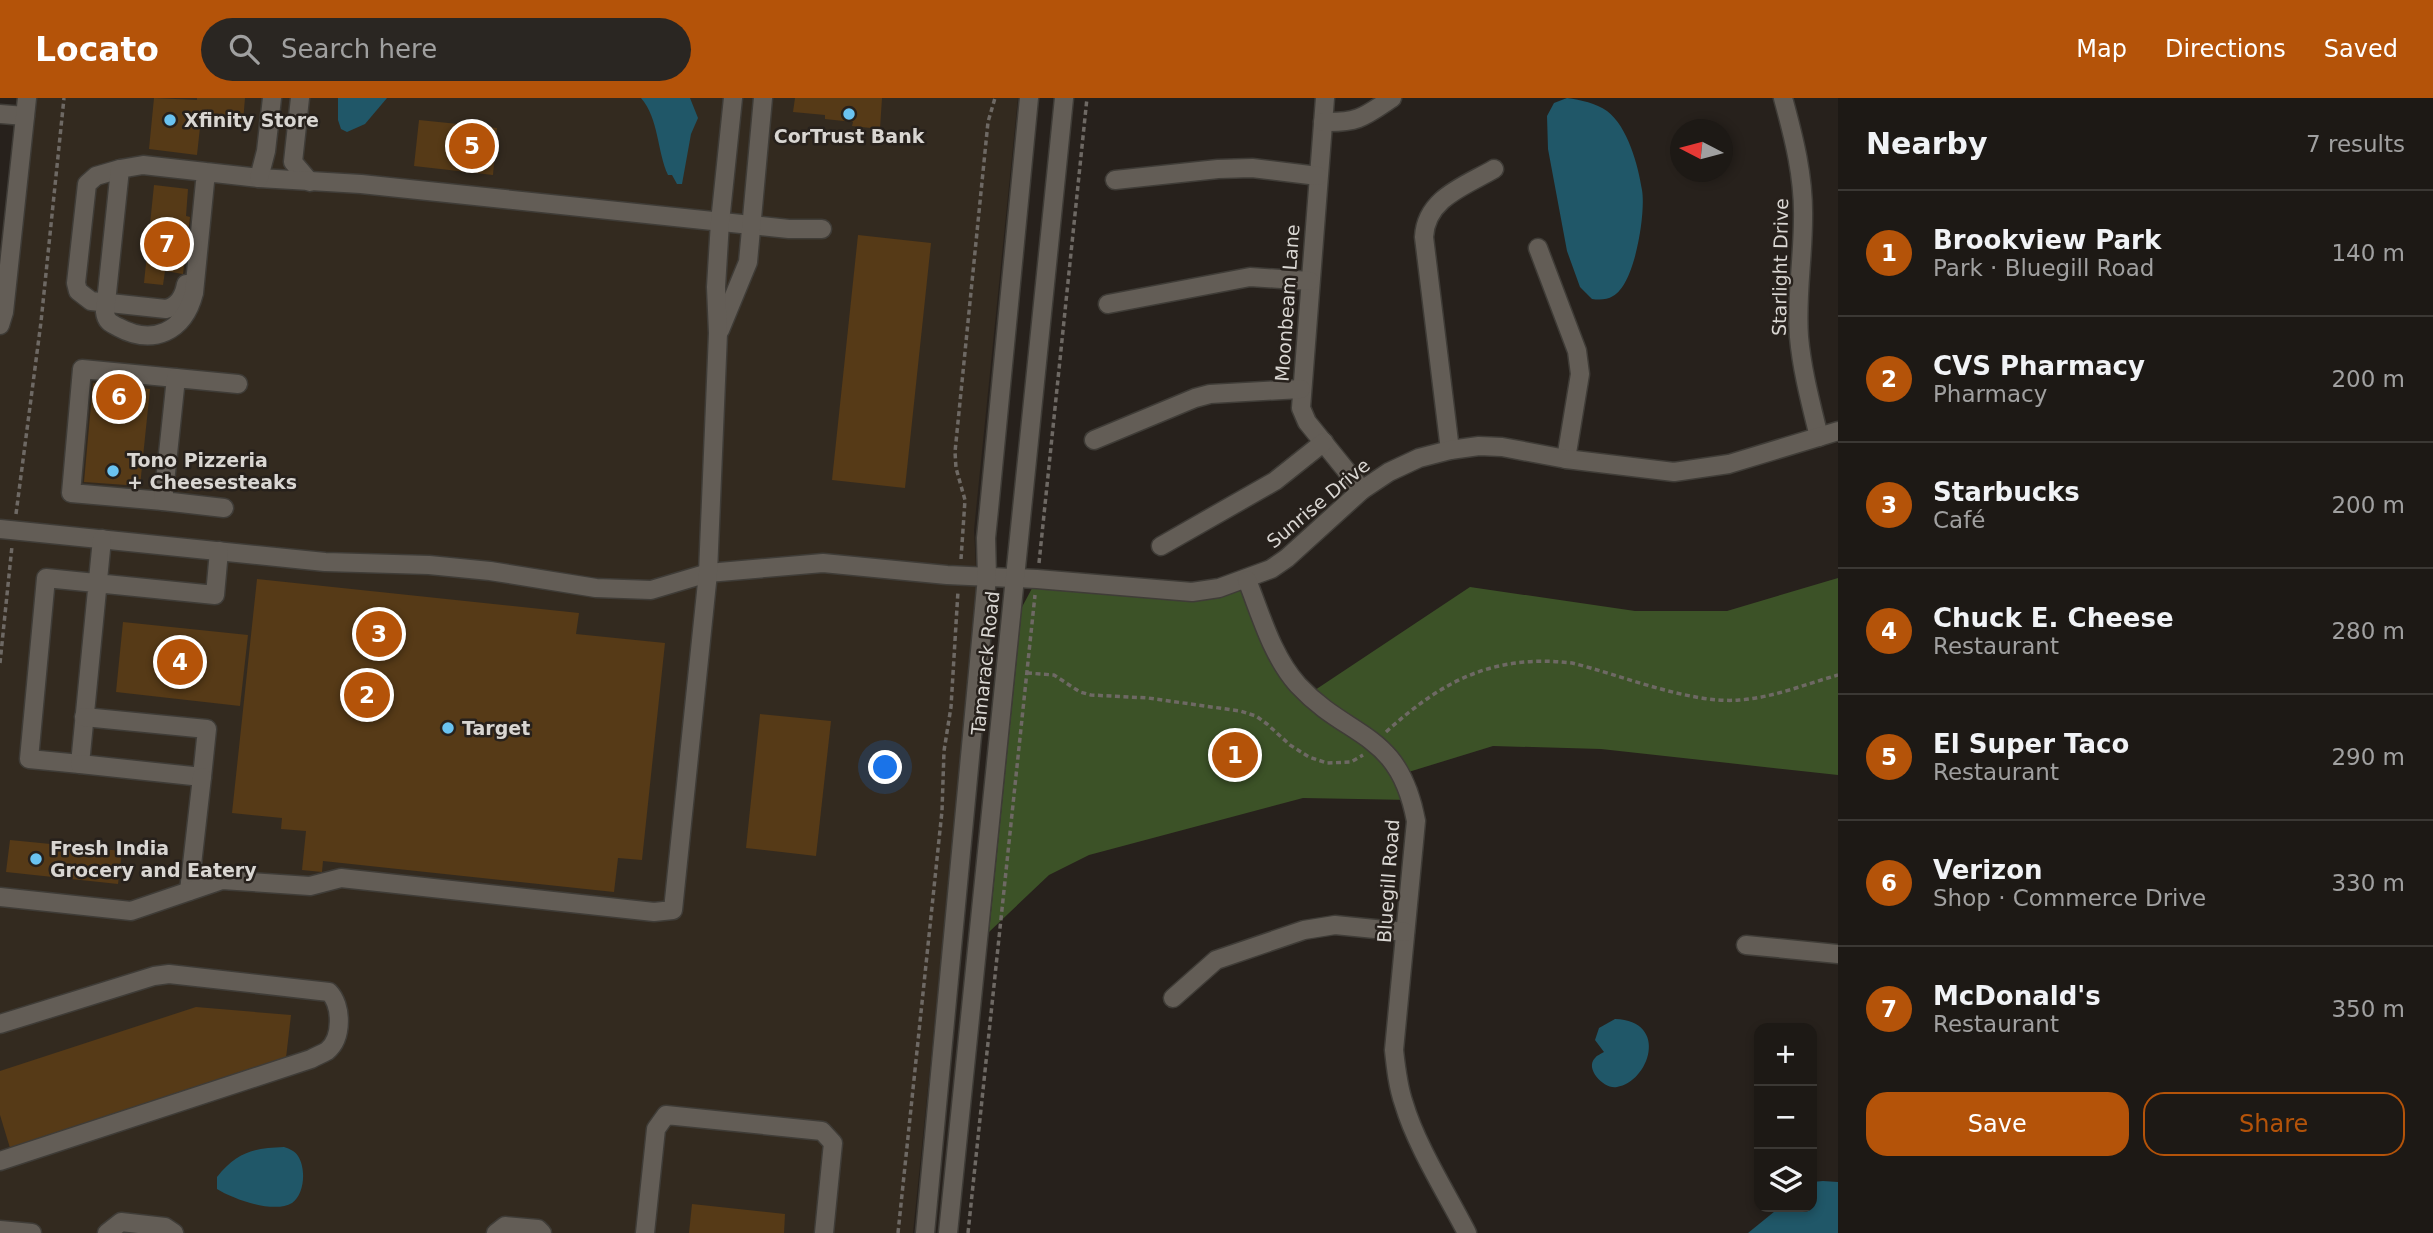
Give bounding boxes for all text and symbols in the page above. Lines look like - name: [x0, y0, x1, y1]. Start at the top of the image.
- search box: [201, 18, 691, 81]
- text: Locato: [35, 30, 159, 69]
- icon: search: [225, 30, 263, 68]
- text: Search here: [281, 34, 437, 64]
- text: Map: [2076, 35, 2127, 63]
- text: Directions: [2165, 35, 2286, 63]
- text: Saved: [2324, 35, 2398, 63]
- marker: CorTrust Bank: [841, 106, 857, 122]
- place label: Xfinity Store: [184, 109, 319, 131]
- marker: Xfinity Store: [162, 112, 178, 128]
- north arrow: [1670, 119, 1733, 182]
- pin: 5: [449, 120, 495, 172]
- place label: CorTrust Bank: [774, 125, 925, 147]
- text: Nearby: [1866, 126, 1988, 161]
- text: 7 results: [2306, 131, 2405, 157]
- street label: Starlight Drive: [1768, 198, 1792, 336]
- pin: 7: [144, 218, 190, 270]
- street label: Moonbeam Lane: [1271, 224, 1303, 382]
- text: Brookview Park: [1933, 225, 2161, 255]
- text: 1: [1881, 240, 1897, 266]
- text: 140 m: [2331, 240, 2405, 266]
- text: Park · Bluegill Road: [1933, 255, 2154, 281]
- text: CVS Pharmacy: [1933, 351, 2145, 381]
- text: 2: [1881, 366, 1897, 392]
- text: 200 m: [2331, 366, 2405, 392]
- pin: 6: [96, 371, 142, 423]
- text: Pharmacy: [1933, 381, 2047, 407]
- place label: Tono Pizzeria + Cheesesteaks: [127, 449, 297, 493]
- street label: Sunrise Drive: [1262, 454, 1374, 552]
- marker: Tono Pizzeria + Cheesesteaks: [105, 463, 121, 479]
- text: Starbucks: [1933, 477, 2080, 507]
- text: 3: [1881, 492, 1897, 518]
- text: 200 m: [2331, 492, 2405, 518]
- text: Café: [1933, 507, 1985, 533]
- street label: Tamarack Road: [966, 590, 1004, 737]
- text: Chuck E. Cheese: [1933, 603, 2174, 633]
- pin: 3: [356, 608, 402, 660]
- text: 4: [1881, 618, 1897, 644]
- text: 280 m: [2331, 618, 2405, 644]
- text: Restaurant: [1933, 633, 2059, 659]
- pin: 4: [157, 636, 203, 688]
- pin: 2: [344, 669, 390, 721]
- place label: Target: [462, 717, 530, 739]
- marker: Target: [440, 720, 456, 736]
- pin: 1: [1212, 729, 1258, 781]
- text: El Super Taco: [1933, 729, 2129, 759]
- text: 5: [1881, 744, 1897, 770]
- text: 290 m: [2331, 744, 2405, 770]
- your location: [868, 750, 902, 784]
- text: Restaurant: [1933, 759, 2059, 785]
- street label: Bluegill Road: [1373, 819, 1403, 943]
- place label: Fresh India Grocery and Eatery: [50, 837, 257, 881]
- marker: Fresh India Grocery and Eatery: [28, 851, 44, 867]
- text: Verizon: [1933, 855, 2043, 885]
- text: 6: [1881, 870, 1897, 896]
- text: 330 m: [2331, 870, 2405, 896]
- text: Shop · Commerce Drive: [1933, 885, 2206, 911]
- text: McDonald's: [1933, 981, 2101, 1011]
- text: 7: [1881, 996, 1897, 1022]
- text: 350 m: [2331, 996, 2405, 1022]
- text: Restaurant: [1933, 1011, 2059, 1037]
- map controls: [1754, 1023, 1817, 1212]
- button: +: [1754, 1023, 1817, 1086]
- button: −: [1754, 1086, 1817, 1149]
- button: Save: [1866, 1092, 2129, 1156]
- button: Share: [2143, 1092, 2405, 1156]
- button: layers: [1754, 1149, 1817, 1212]

